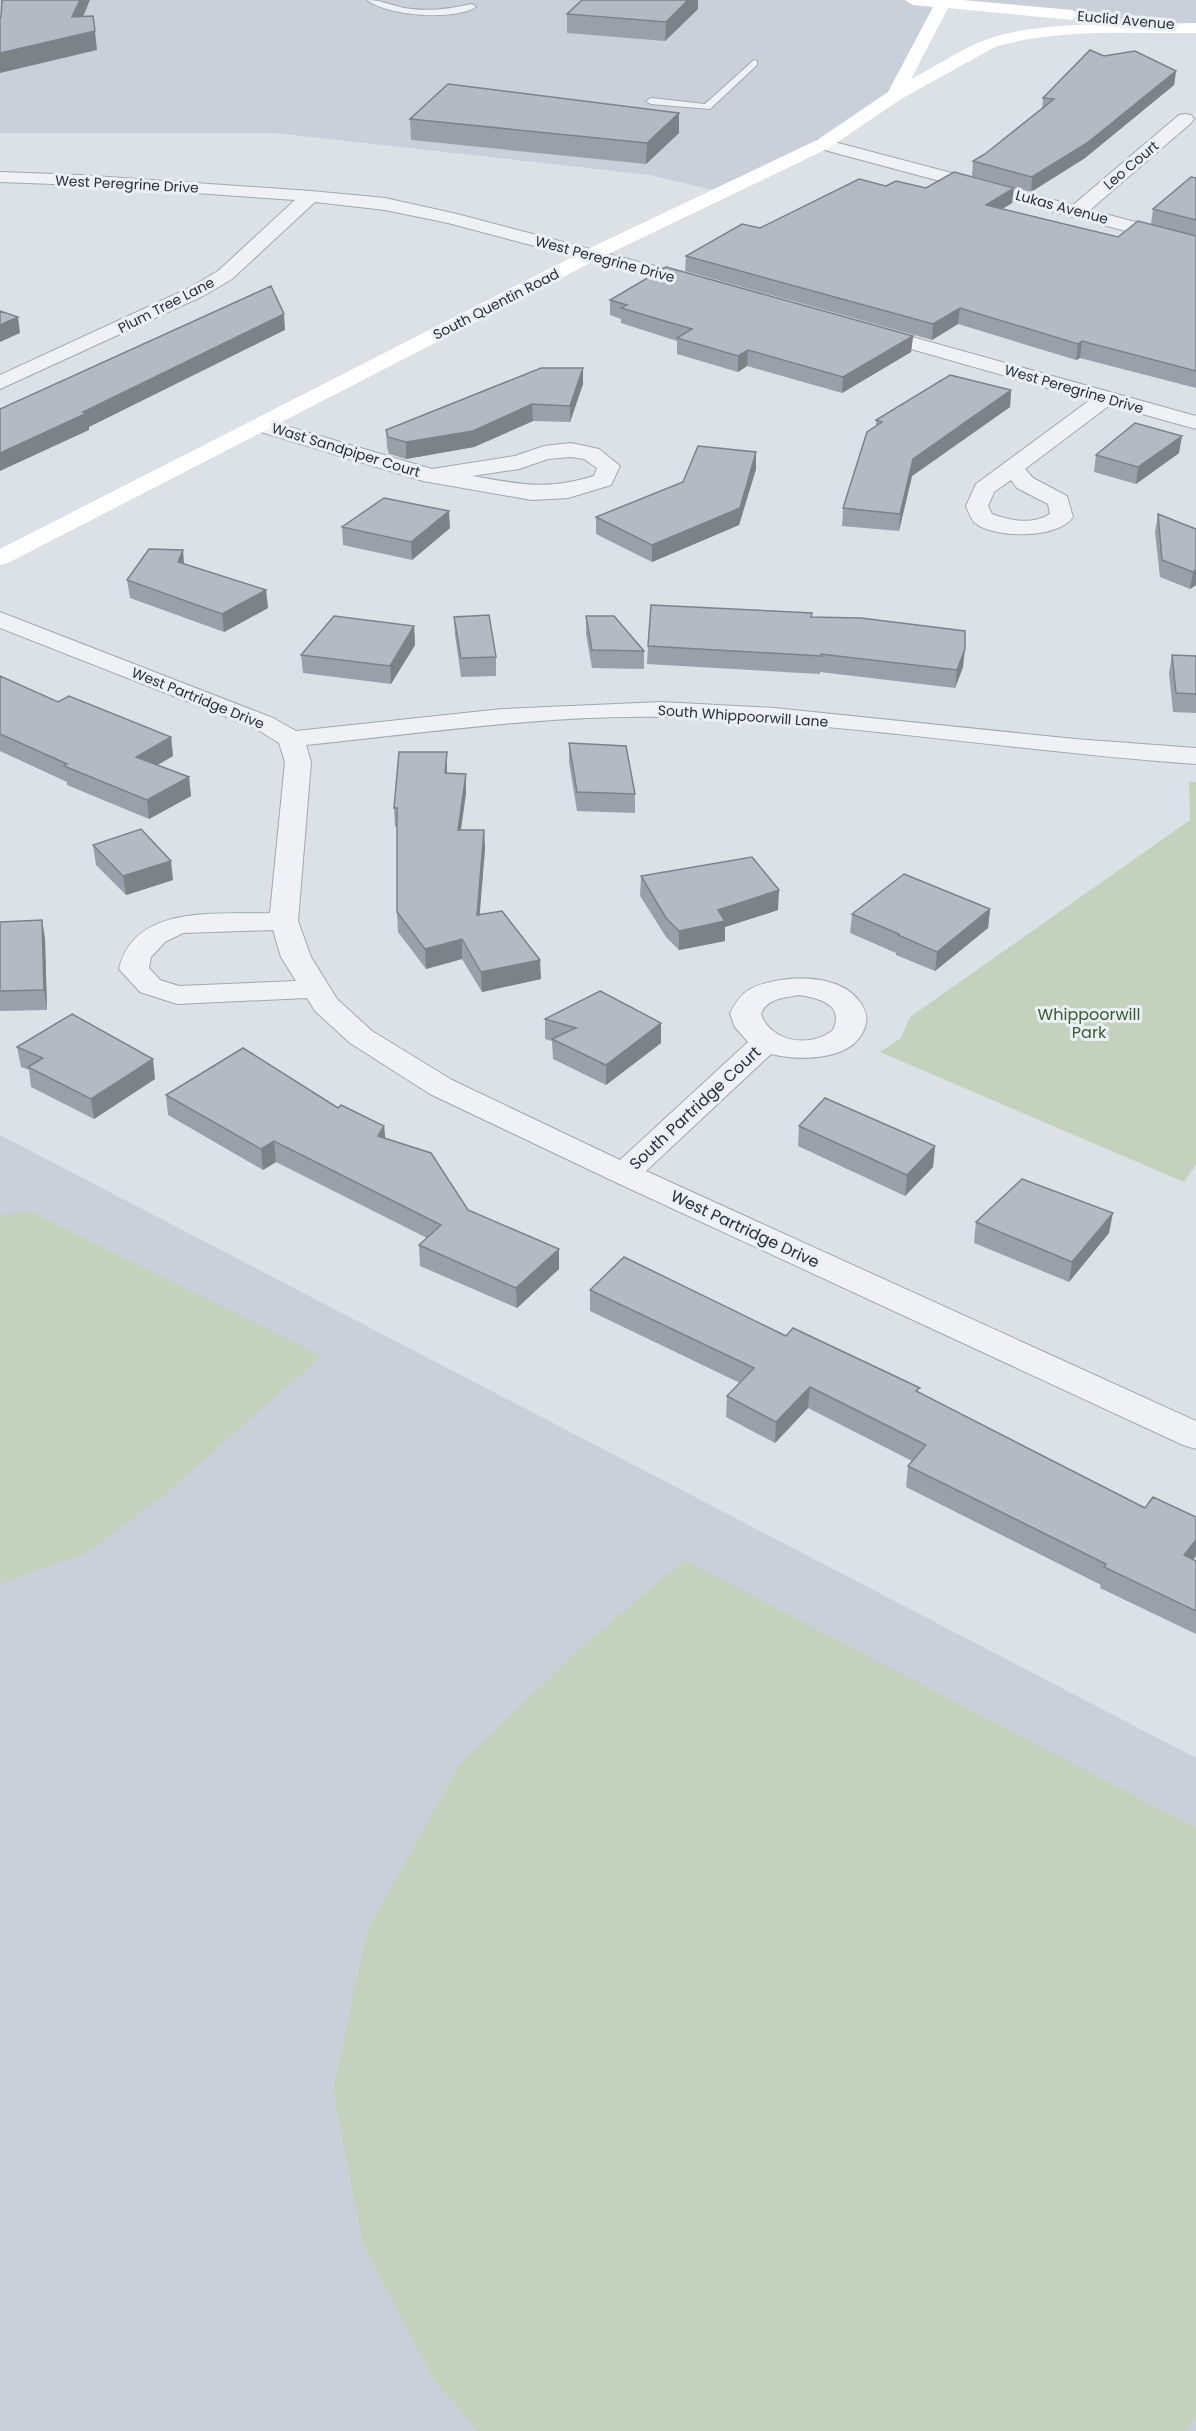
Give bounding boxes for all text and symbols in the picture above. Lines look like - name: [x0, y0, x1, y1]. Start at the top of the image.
- street label: Euclid Avenue: [1077, 6, 1176, 34]
- street label: Leo Court: [1099, 136, 1163, 194]
- street label: West Peregrine Drive: [55, 170, 200, 198]
- street label: Lukas Avenue: [1013, 185, 1111, 229]
- street label: West Peregrine Drive: [533, 231, 677, 287]
- street label: South Quentin Road: [429, 263, 563, 345]
- street label: Plum Tree Lane: [114, 272, 218, 338]
- street label: West Peregrine Drive: [1002, 360, 1146, 419]
- street label: Wast Sandpiper Court: [269, 418, 423, 482]
- street label: West Partridge Drive: [129, 662, 268, 734]
- street label: South Whippoorwill Lane: [657, 700, 829, 732]
- park label: Whippoorwill Park: [1038, 1003, 1140, 1044]
- street label: South Partridge Court: [624, 1041, 766, 1175]
- street label: West Partridge Drive: [667, 1184, 823, 1274]

